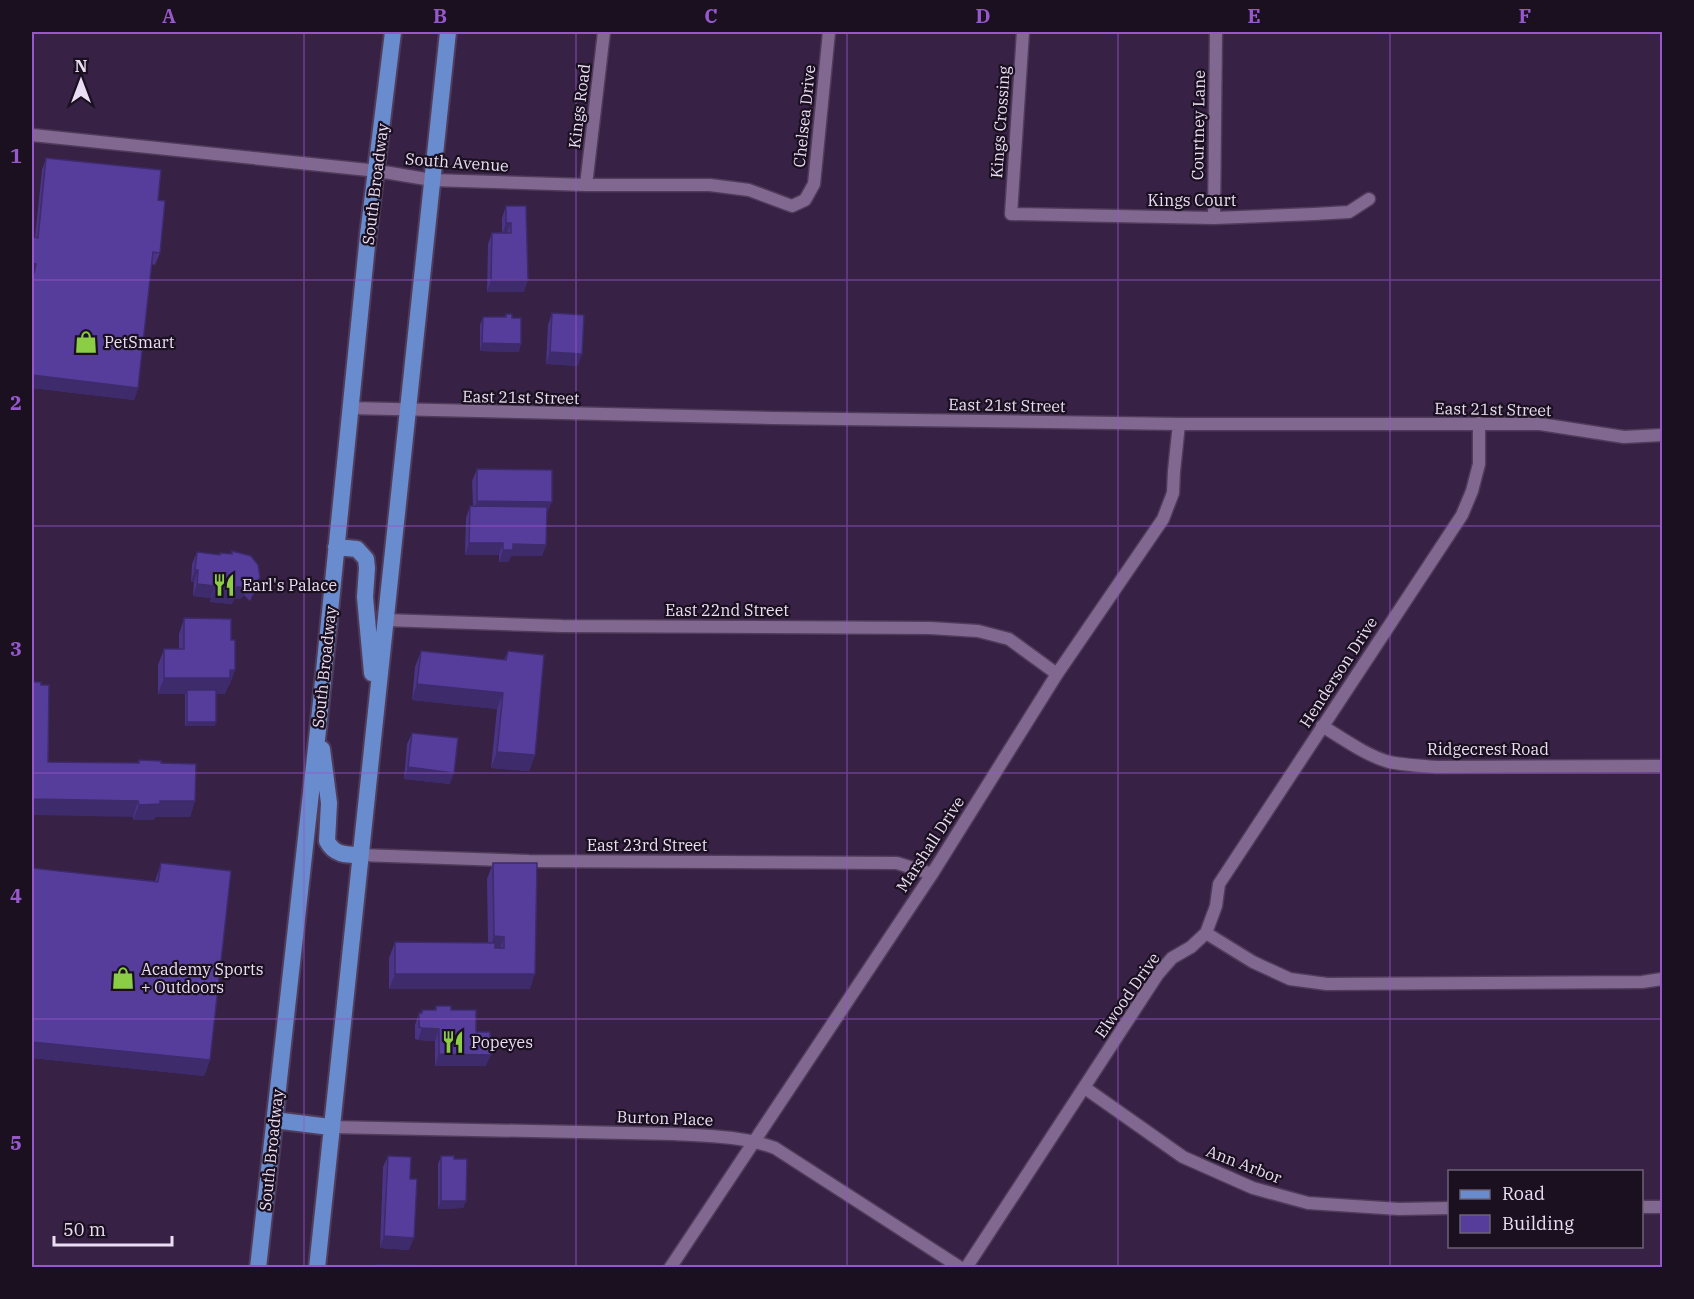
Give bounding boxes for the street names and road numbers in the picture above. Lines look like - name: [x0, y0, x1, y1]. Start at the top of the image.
- street label: Kings Road: [564, 62, 594, 149]
- street label: Chelsea Drive: [789, 64, 819, 168]
- street label: Kings Crossing: [986, 65, 1014, 179]
- street label: Courtney Lane: [1187, 70, 1209, 180]
- street label: South Broadway: [358, 122, 392, 246]
- street label: South Avenue: [404, 148, 510, 176]
- street label: Kings Court: [1148, 190, 1237, 210]
- street label: East 21st Street: [462, 386, 580, 408]
- street label: East 21st Street: [948, 394, 1066, 416]
- street label: East 21st Street: [1434, 398, 1552, 420]
- street label: East 22nd Street: [665, 600, 789, 620]
- street label: South Broadway: [308, 605, 340, 729]
- street label: Henderson Drive: [1295, 613, 1381, 731]
- street label: Ridgecrest Road: [1427, 739, 1549, 759]
- street label: Marshall Drive: [892, 792, 968, 896]
- street label: East 23rd Street: [587, 835, 708, 855]
- street label: Elwood Drive: [1090, 948, 1164, 1042]
- street label: South Broadway: [255, 1088, 287, 1212]
- street label: Burton Place: [616, 1106, 714, 1130]
- street label: Ann Arbor: [1204, 1141, 1284, 1187]

